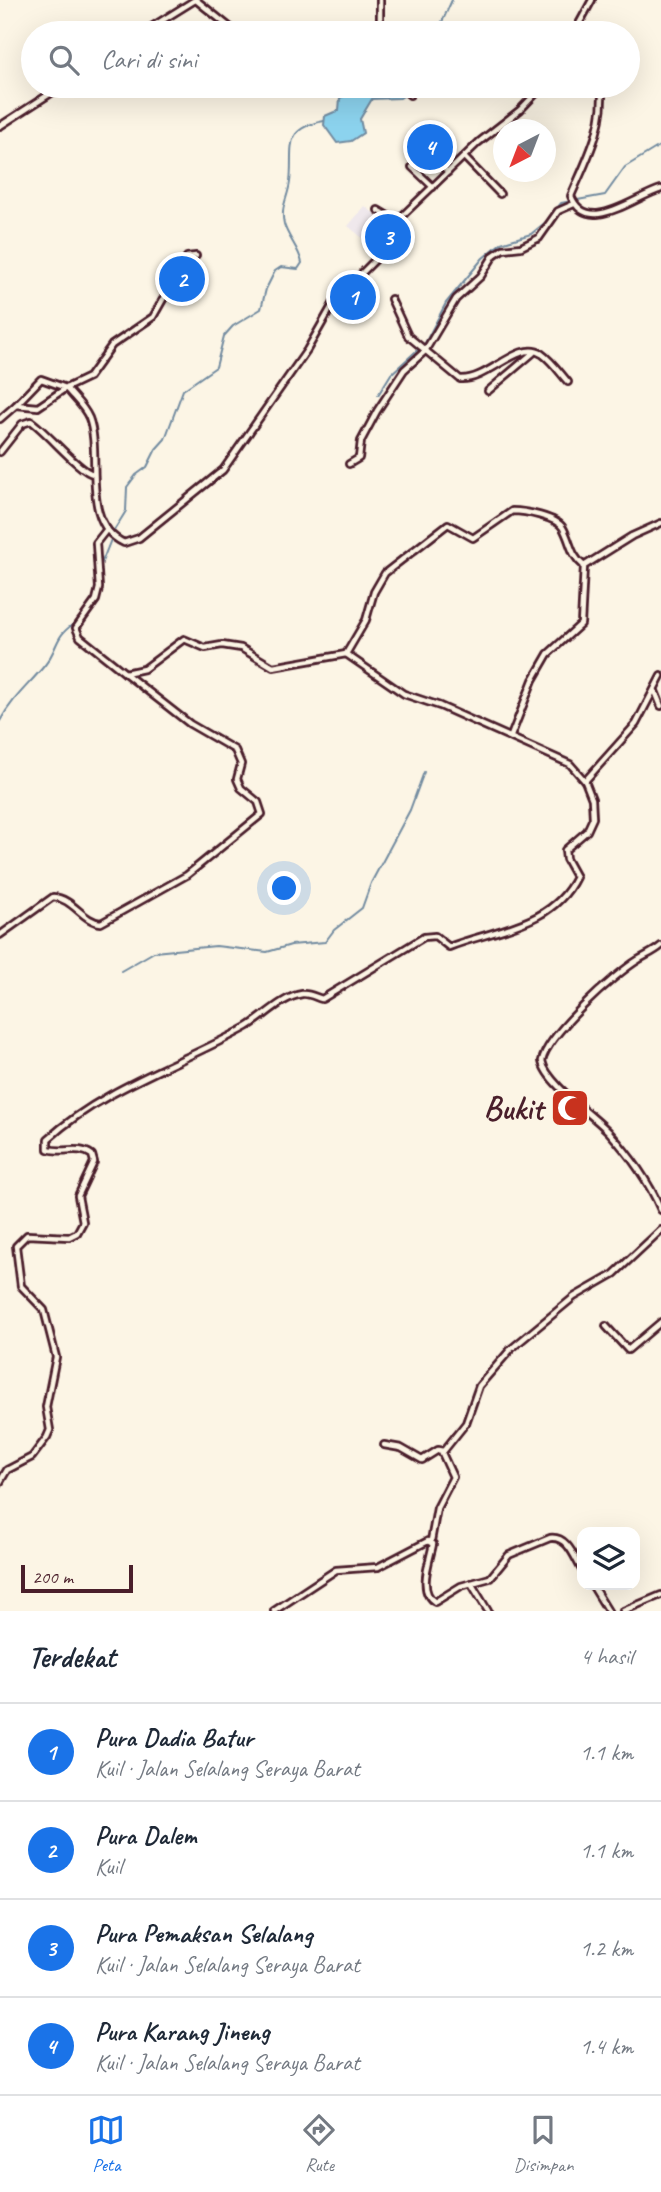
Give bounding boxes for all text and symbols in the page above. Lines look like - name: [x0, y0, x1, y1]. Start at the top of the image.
- search box: [21, 21, 640, 98]
- icon: search: [45, 41, 83, 79]
- text: Cari di sini: [101, 43, 197, 76]
- north arrow: [493, 119, 556, 182]
- pin: 4: [407, 121, 453, 173]
- pin: 3: [365, 211, 411, 263]
- pin: 2: [159, 253, 205, 305]
- pin: 1: [330, 271, 376, 323]
- your location: [267, 871, 301, 905]
- place label: Bukit: [483, 1087, 547, 1129]
- mosque icon: Bukit: [549, 1087, 591, 1129]
- map controls: [577, 1527, 640, 1590]
- button: layers: [577, 1527, 640, 1590]
- scale bar: [21, 1562, 133, 1594]
- text: 200 m: [32, 1565, 73, 1589]
- text: Terdekat: [28, 1638, 116, 1676]
- text: 4 hasil: [580, 1642, 633, 1671]
- text: Pura Dadia Batur: [95, 1721, 253, 1754]
- text: 1: [46, 1738, 56, 1767]
- text: 1.1 km: [580, 1738, 633, 1767]
- text: Kuil · Jalan Selalang Seraya Barat: [95, 1754, 360, 1783]
- text: Pura Dalem: [95, 1819, 197, 1852]
- text: 2: [46, 1836, 56, 1865]
- text: 1.1 km: [580, 1836, 633, 1865]
- text: Kuil: [95, 1852, 122, 1881]
- text: Pura Pemaksan Selalang: [95, 1917, 312, 1950]
- text: 3: [46, 1934, 56, 1963]
- text: 1.2 km: [580, 1934, 633, 1963]
- text: Kuil · Jalan Selalang Seraya Barat: [95, 1950, 360, 1979]
- text: Pura Karang Jineng: [95, 2015, 269, 2048]
- text: 4: [46, 2032, 56, 2061]
- text: 1.4 km: [580, 2032, 633, 2061]
- text: Kuil · Jalan Selalang Seraya Barat: [95, 2048, 360, 2077]
- tab: Peta: [87, 2111, 125, 2177]
- tab: Rute: [300, 2111, 338, 2177]
- tab: Disimpan: [513, 2111, 573, 2177]

